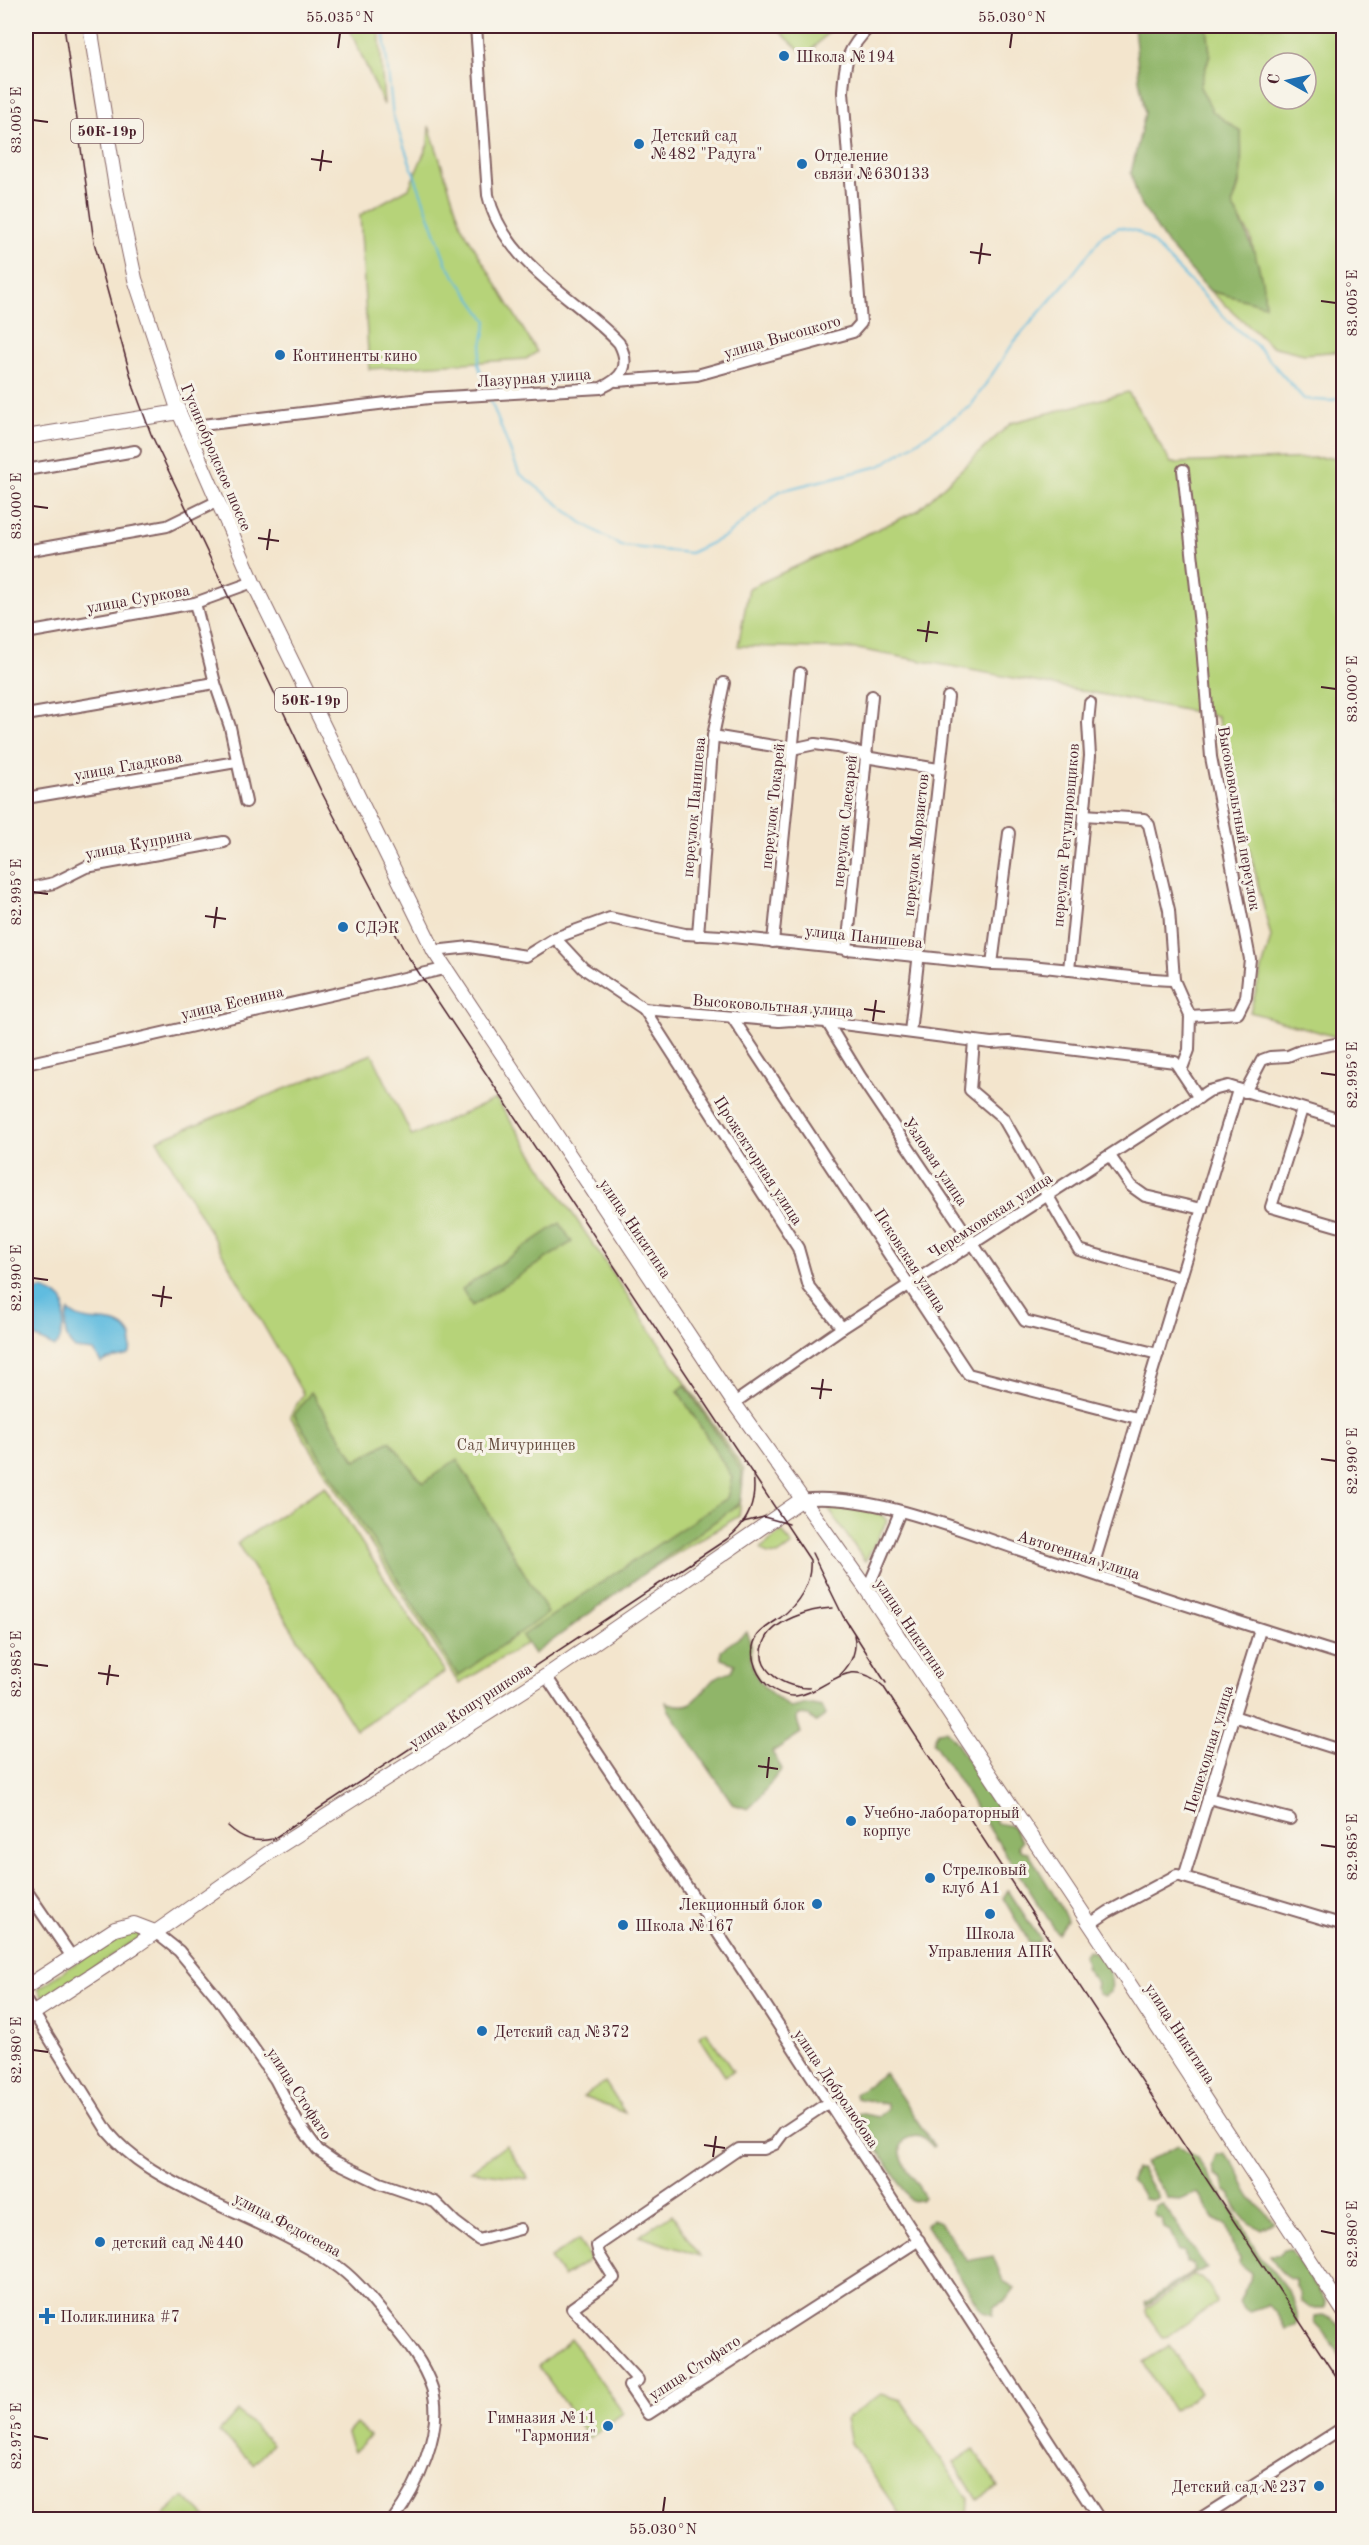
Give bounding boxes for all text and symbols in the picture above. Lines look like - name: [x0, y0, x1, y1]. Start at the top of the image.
- text: 55.035°N: [306, 11, 374, 26]
- text: 55.030°N: [978, 11, 1046, 26]
- marker: Школа №194: [777, 49, 791, 63]
- place label: Школа №194: [796, 50, 895, 66]
- north arrow: [1258, 51, 1318, 111]
- text: С: [1266, 73, 1284, 86]
- text: 83.005°E: [10, 87, 25, 153]
- road number: 50К-19р: [71, 119, 143, 143]
- place label: Детский сад №482 "Радуга": [651, 129, 763, 163]
- marker: Детский сад №482 "Радуга": [632, 137, 646, 151]
- place label: Отделение связи №630133: [814, 149, 930, 183]
- marker: Отделение связи №630133: [795, 157, 809, 171]
- text: 83.005°E: [1346, 270, 1361, 336]
- street label: улица Высоцкого: [722, 314, 843, 362]
- marker: Континенты кино: [273, 348, 287, 362]
- place label: Континенты кино: [292, 349, 417, 365]
- street label: Лазурная улица: [476, 367, 592, 391]
- street label: Гусинобродское шоссе: [177, 382, 253, 534]
- text: 83.000°E: [10, 473, 25, 539]
- street label: улица Суркова: [86, 583, 191, 617]
- text: 83.000°E: [1346, 656, 1361, 722]
- road number: 50К-19р: [275, 688, 347, 712]
- street label: Высоковольтный переулок: [1214, 725, 1262, 912]
- street label: переулок Панишева: [681, 736, 709, 878]
- street label: переулок Регулировщиков: [1051, 742, 1083, 928]
- street label: переулок Токарей: [759, 743, 789, 870]
- street label: улица Гладкова: [73, 750, 184, 784]
- street label: переулок Слесарей: [831, 754, 861, 888]
- street label: переулок Морзистов: [902, 773, 932, 917]
- street label: улица Куприна: [84, 827, 193, 863]
- text: 82.995°E: [10, 859, 25, 925]
- marker: СДЭК: [336, 920, 350, 934]
- place label: СДЭК: [355, 921, 400, 937]
- street label: улица Панишева: [804, 924, 924, 952]
- street label: улица Есенина: [180, 984, 285, 1024]
- street label: Высоковольтная улица: [692, 993, 854, 1021]
- text: 82.995°E: [1346, 1042, 1361, 1108]
- street label: Прожекторная улица: [710, 1094, 805, 1228]
- street label: Узловая улица: [899, 1115, 970, 1209]
- street label: Черемховская улица: [926, 1171, 1056, 1263]
- street label: улица Никитина: [595, 1177, 673, 1282]
- street label: Псковская улица: [870, 1206, 949, 1316]
- text: 82.990°E: [10, 1245, 25, 1311]
- text: 82.990°E: [1346, 1428, 1361, 1494]
- park label: Сад Мичуринцев: [457, 1438, 575, 1454]
- street label: Автогенная улица: [1015, 1529, 1142, 1583]
- street label: улица Никитина: [871, 1577, 949, 1682]
- text: 82.985°E: [10, 1631, 25, 1697]
- street label: улица Кошурникова: [407, 1661, 535, 1752]
- street label: Пешеходная улица: [1183, 1683, 1237, 1816]
- place label: Учебно-лабораторный корпус: [863, 1806, 1020, 1840]
- marker: Учебно-лабораторный корпус: [844, 1814, 858, 1828]
- text: 82.985°E: [1346, 1814, 1361, 1880]
- place label: Стрелковый клуб А1: [942, 1863, 1027, 1897]
- marker: Стрелковый клуб А1: [923, 1871, 937, 1885]
- marker: Лекционный блок: [810, 1897, 824, 1911]
- place label: Лекционный блок: [679, 1898, 805, 1914]
- marker: Школа Управления АПК: [983, 1907, 997, 1921]
- marker: Школа №167: [616, 1918, 630, 1932]
- place label: Школа №167: [635, 1919, 734, 1935]
- place label: Школа Управления АПК: [927, 1927, 1053, 1961]
- street label: улица Никитина: [1141, 1981, 1218, 2087]
- text: 82.980°E: [10, 2017, 25, 2083]
- marker: Детский сад №372: [475, 2024, 489, 2038]
- place label: Детский сад №372: [494, 2025, 630, 2041]
- street label: улица Добролюбова: [790, 2027, 881, 2151]
- street label: улица Стофато: [263, 2045, 334, 2143]
- street label: улица Федосеева: [231, 2191, 344, 2261]
- text: 82.980°E: [1346, 2201, 1361, 2267]
- marker: детский сад №440: [93, 2235, 107, 2249]
- place label: детский сад №440: [112, 2236, 244, 2252]
- marker: Поликлиника #7: [38, 2307, 56, 2325]
- place label: Поликлиника #7: [60, 2310, 180, 2326]
- street label: улица Стофато: [646, 2333, 744, 2404]
- text: 82.975°E: [10, 2403, 25, 2469]
- place label: Гимназия №11 "Гармония": [487, 2411, 596, 2445]
- marker: Гимназия №11 "Гармония": [601, 2419, 615, 2433]
- marker: Детский сад №237: [1312, 2479, 1326, 2493]
- place label: Детский сад №237: [1171, 2480, 1307, 2496]
- text: 55.030°N: [629, 2523, 697, 2538]

